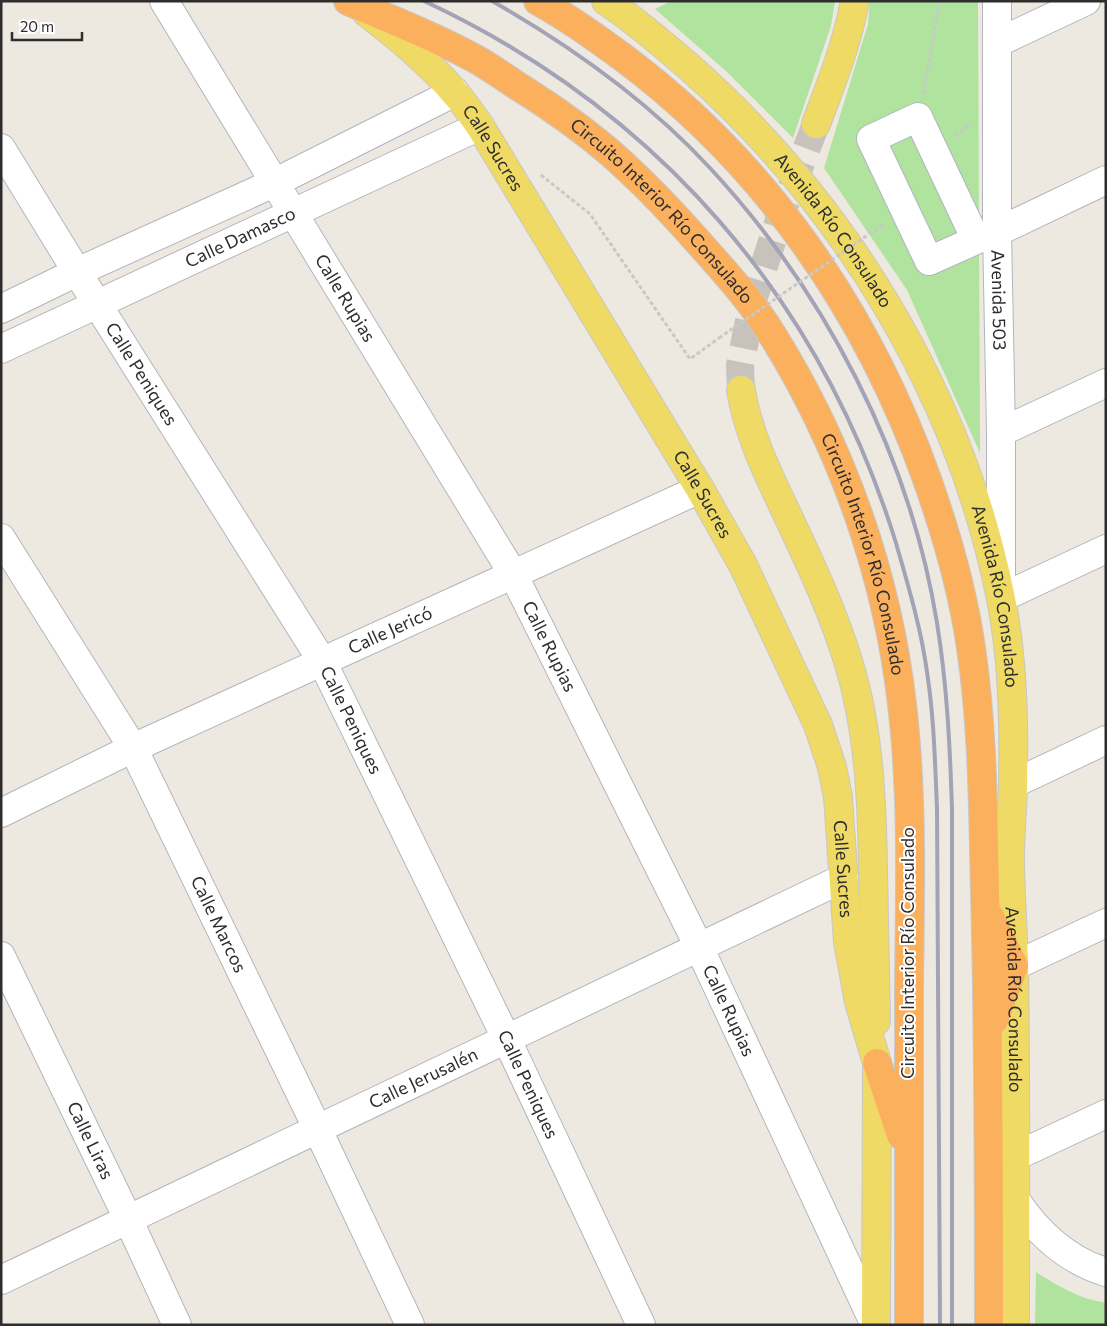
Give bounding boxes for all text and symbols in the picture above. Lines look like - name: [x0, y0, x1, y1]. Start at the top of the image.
- scale bar: [12, 10, 82, 42]
- text: 20 m: [20, 17, 54, 35]
- street label: Calle Sucres: [458, 100, 529, 195]
- street label: Circuito Interior Río Consulado: [566, 113, 759, 308]
- street label: Avenida Río Consulado: [770, 148, 898, 311]
- street label: Calle Damasco: [181, 201, 299, 272]
- street label: Avenida 503: [987, 249, 1011, 351]
- street label: Calle Rupias: [311, 250, 381, 346]
- street label: Calle Peniques: [101, 318, 183, 429]
- street label: Circuito Interior Río Consulado: [817, 429, 910, 677]
- street label: Calle Sucres: [669, 446, 738, 542]
- street label: Avenida Río Consulado: [967, 502, 1024, 688]
- street label: Calle Rupias: [518, 597, 582, 695]
- street label: Calle Jericó: [344, 601, 435, 658]
- street label: Calle Peniques: [316, 662, 387, 777]
- street label: Calle Sucres: [830, 819, 858, 918]
- street label: Circuito Interior Río Consulado: [896, 827, 918, 1079]
- street label: Calle Marcos: [187, 872, 252, 976]
- street label: Avenida Río Consulado: [1001, 906, 1027, 1093]
- street label: Calle Rupias: [699, 961, 760, 1060]
- street label: Calle Peniques: [494, 1026, 564, 1142]
- street label: Calle Jerusalén: [365, 1042, 481, 1113]
- street label: Calle Liras: [63, 1098, 119, 1183]

